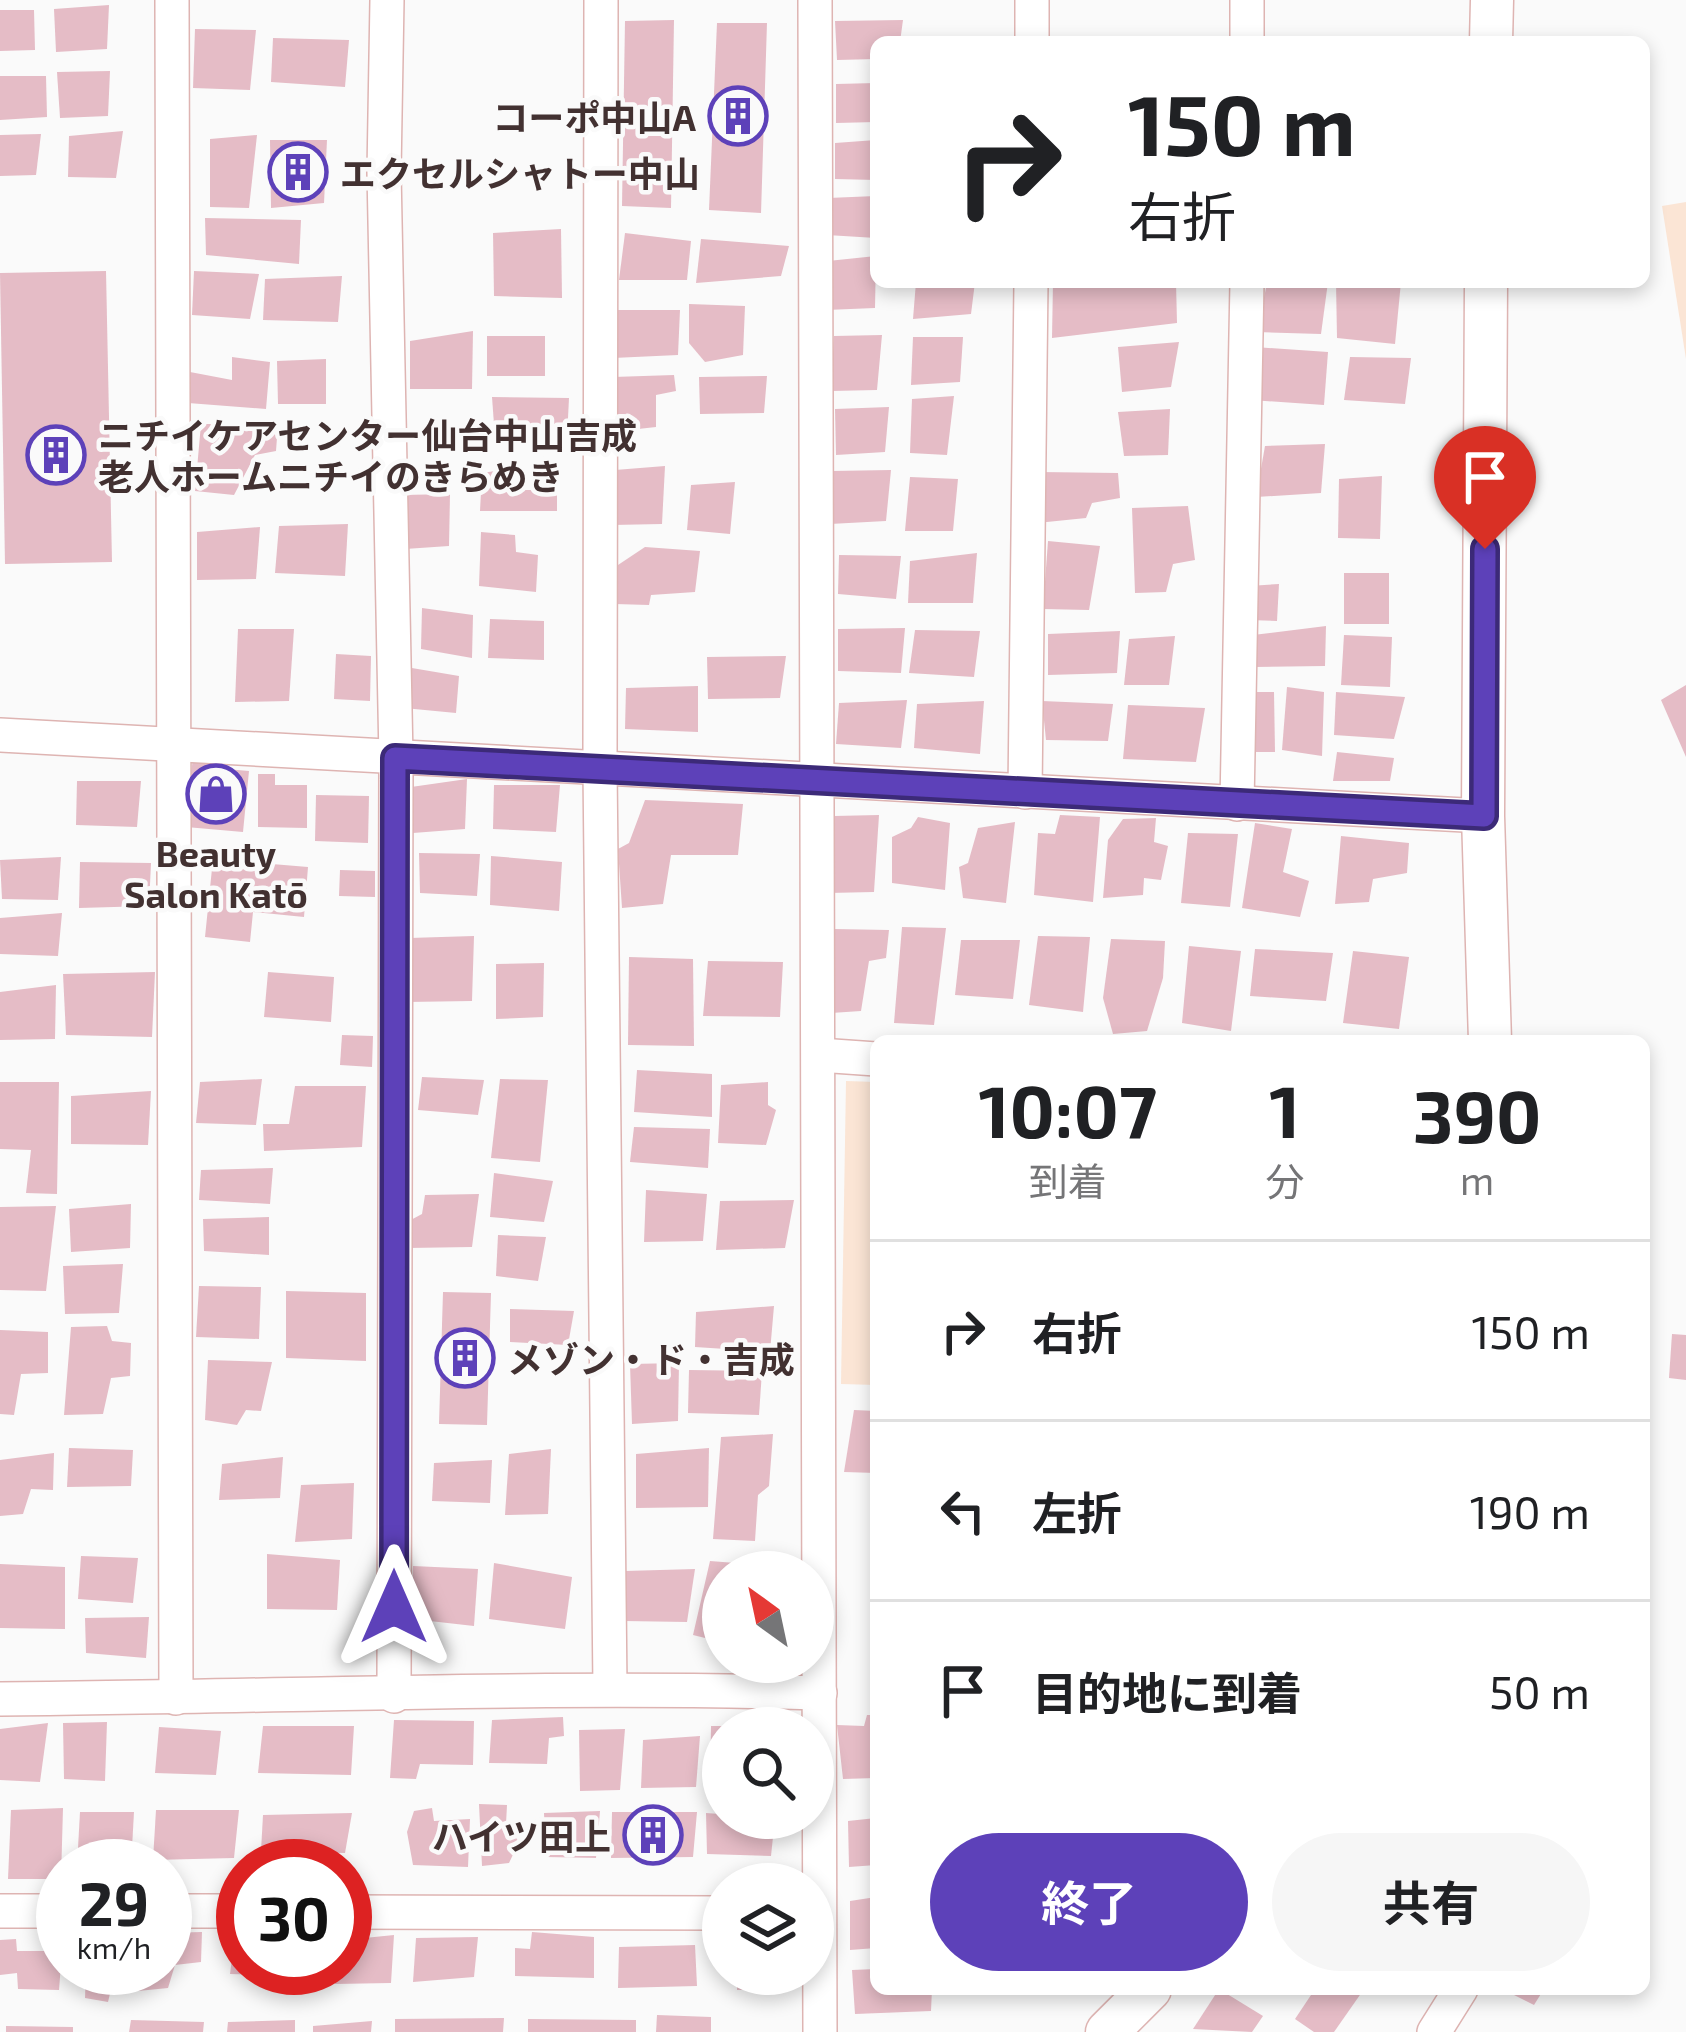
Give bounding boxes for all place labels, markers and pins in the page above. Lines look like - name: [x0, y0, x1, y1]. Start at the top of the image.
- building icon: コーポ中山A: [707, 85, 769, 147]
- place label: コーポ中山A: [492, 95, 696, 138]
- building icon: エクセルシャトー中山: [267, 141, 329, 203]
- place label: エクセルシャトー中山: [340, 151, 700, 194]
- place label: ニチイケアセンター仙台中山吉成 老人ホームニチイのきらめき: [98, 413, 637, 497]
- building icon: ニチイケアセンター仙台中山吉成 老人ホームニチイのきらめき: [25, 424, 87, 486]
- pin: [1434, 426, 1536, 549]
- shop icon: Beauty Salon Katō: [185, 763, 247, 825]
- place label: Beauty Salon Katō: [124, 831, 308, 915]
- building icon: メゾン・ド・吉成: [434, 1327, 496, 1389]
- place label: メゾン・ド・吉成: [507, 1337, 795, 1380]
- building icon: ハイツ田上: [622, 1804, 684, 1866]
- place label: ハイツ田上: [432, 1814, 611, 1857]

